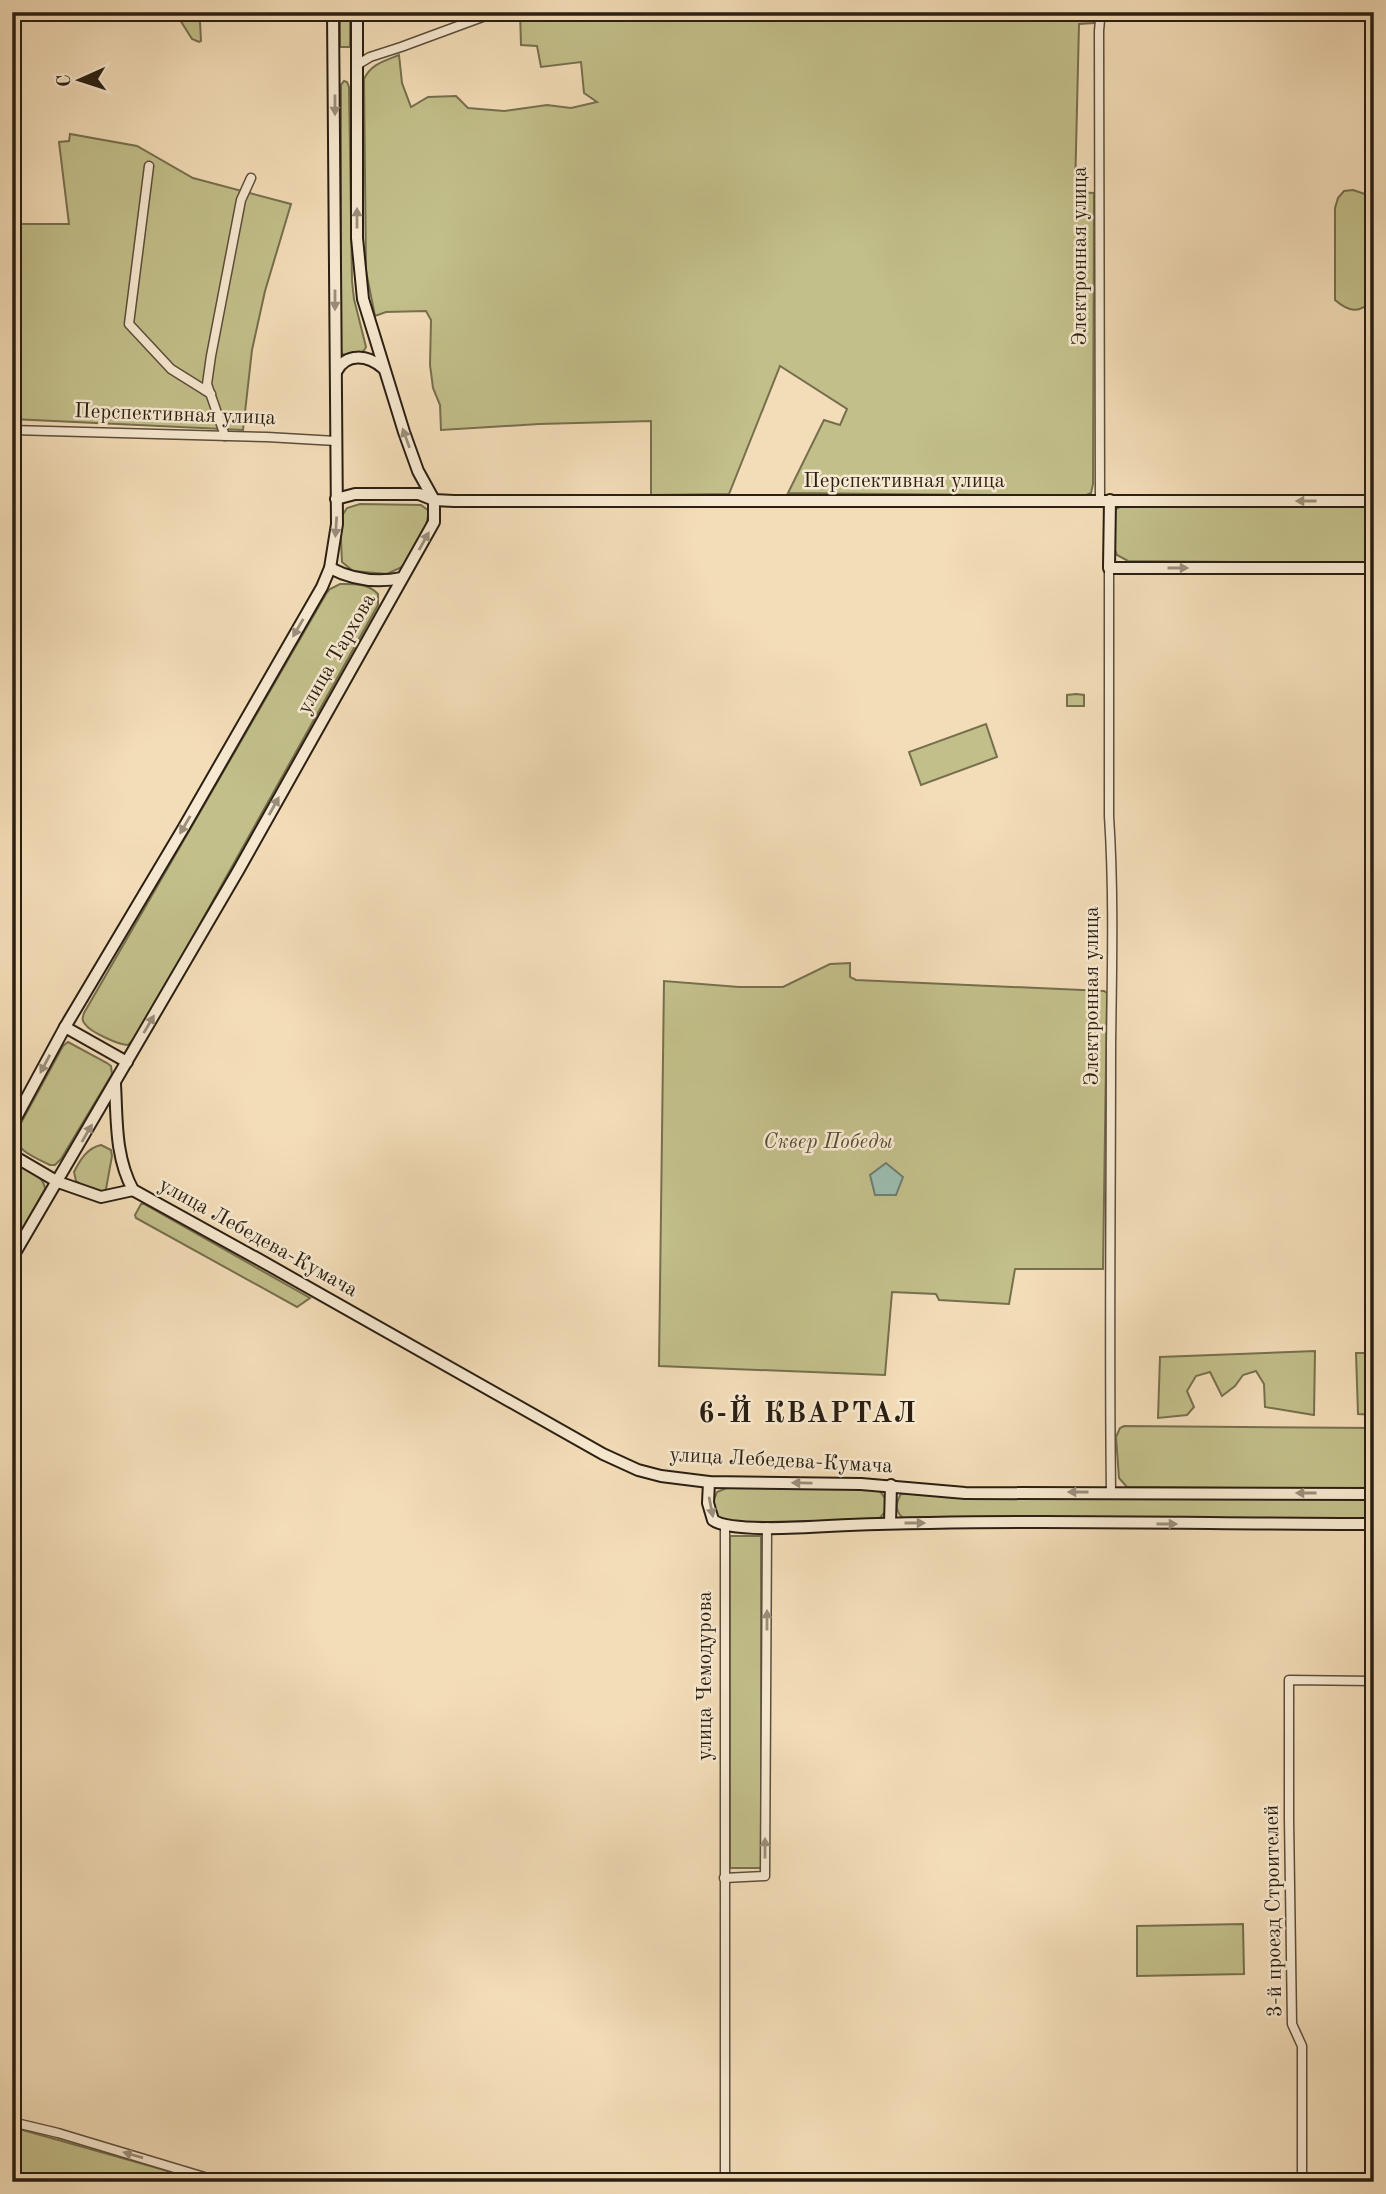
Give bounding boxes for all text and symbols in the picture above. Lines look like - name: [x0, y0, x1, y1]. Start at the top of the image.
- north arrow: [46, 46, 116, 116]
- text: С: [56, 74, 75, 88]
- one-way arrow: [329, 94, 341, 116]
- street label: Электронная улица: [1070, 166, 1091, 346]
- one-way arrow: [351, 207, 363, 229]
- one-way arrow: [329, 289, 341, 311]
- street label: Перспективная улица: [74, 401, 276, 429]
- one-way arrow: [400, 428, 411, 449]
- street label: Перспективная улица: [803, 471, 1005, 492]
- one-way arrow: [1294, 495, 1316, 507]
- one-way arrow: [330, 516, 341, 538]
- one-way arrow: [418, 531, 430, 551]
- one-way arrow: [1167, 562, 1189, 574]
- street label: улица Тархова: [294, 590, 380, 718]
- one-way arrow: [292, 618, 304, 637]
- one-way arrow: [268, 796, 280, 815]
- one-way arrow: [179, 815, 191, 834]
- street label: Электронная улица: [1082, 906, 1103, 1086]
- one-way arrow: [143, 1015, 155, 1034]
- one-way arrow: [39, 1054, 51, 1073]
- one-way arrow: [80, 1123, 93, 1142]
- park label: Сквер Победы: [763, 1132, 893, 1153]
- street label: улица Лебедева-Кумача: [155, 1175, 361, 1301]
- district label: 6-Й КВАРТАЛ: [698, 1394, 918, 1429]
- street label: улица Лебедева-Кумача: [669, 1445, 893, 1477]
- one-way arrow: [791, 1477, 813, 1489]
- one-way arrow: [1067, 1486, 1089, 1498]
- one-way arrow: [1294, 1487, 1316, 1499]
- one-way arrow: [706, 1496, 717, 1518]
- one-way arrow: [904, 1517, 926, 1529]
- one-way arrow: [1156, 1518, 1178, 1530]
- street label: улица Чемодурова: [695, 1591, 716, 1761]
- one-way arrow: [761, 1609, 772, 1631]
- street label: 3-й проезд Строителей: [1262, 1805, 1286, 2017]
- one-way arrow: [759, 1836, 771, 1858]
- one-way arrow: [122, 2150, 143, 2160]

